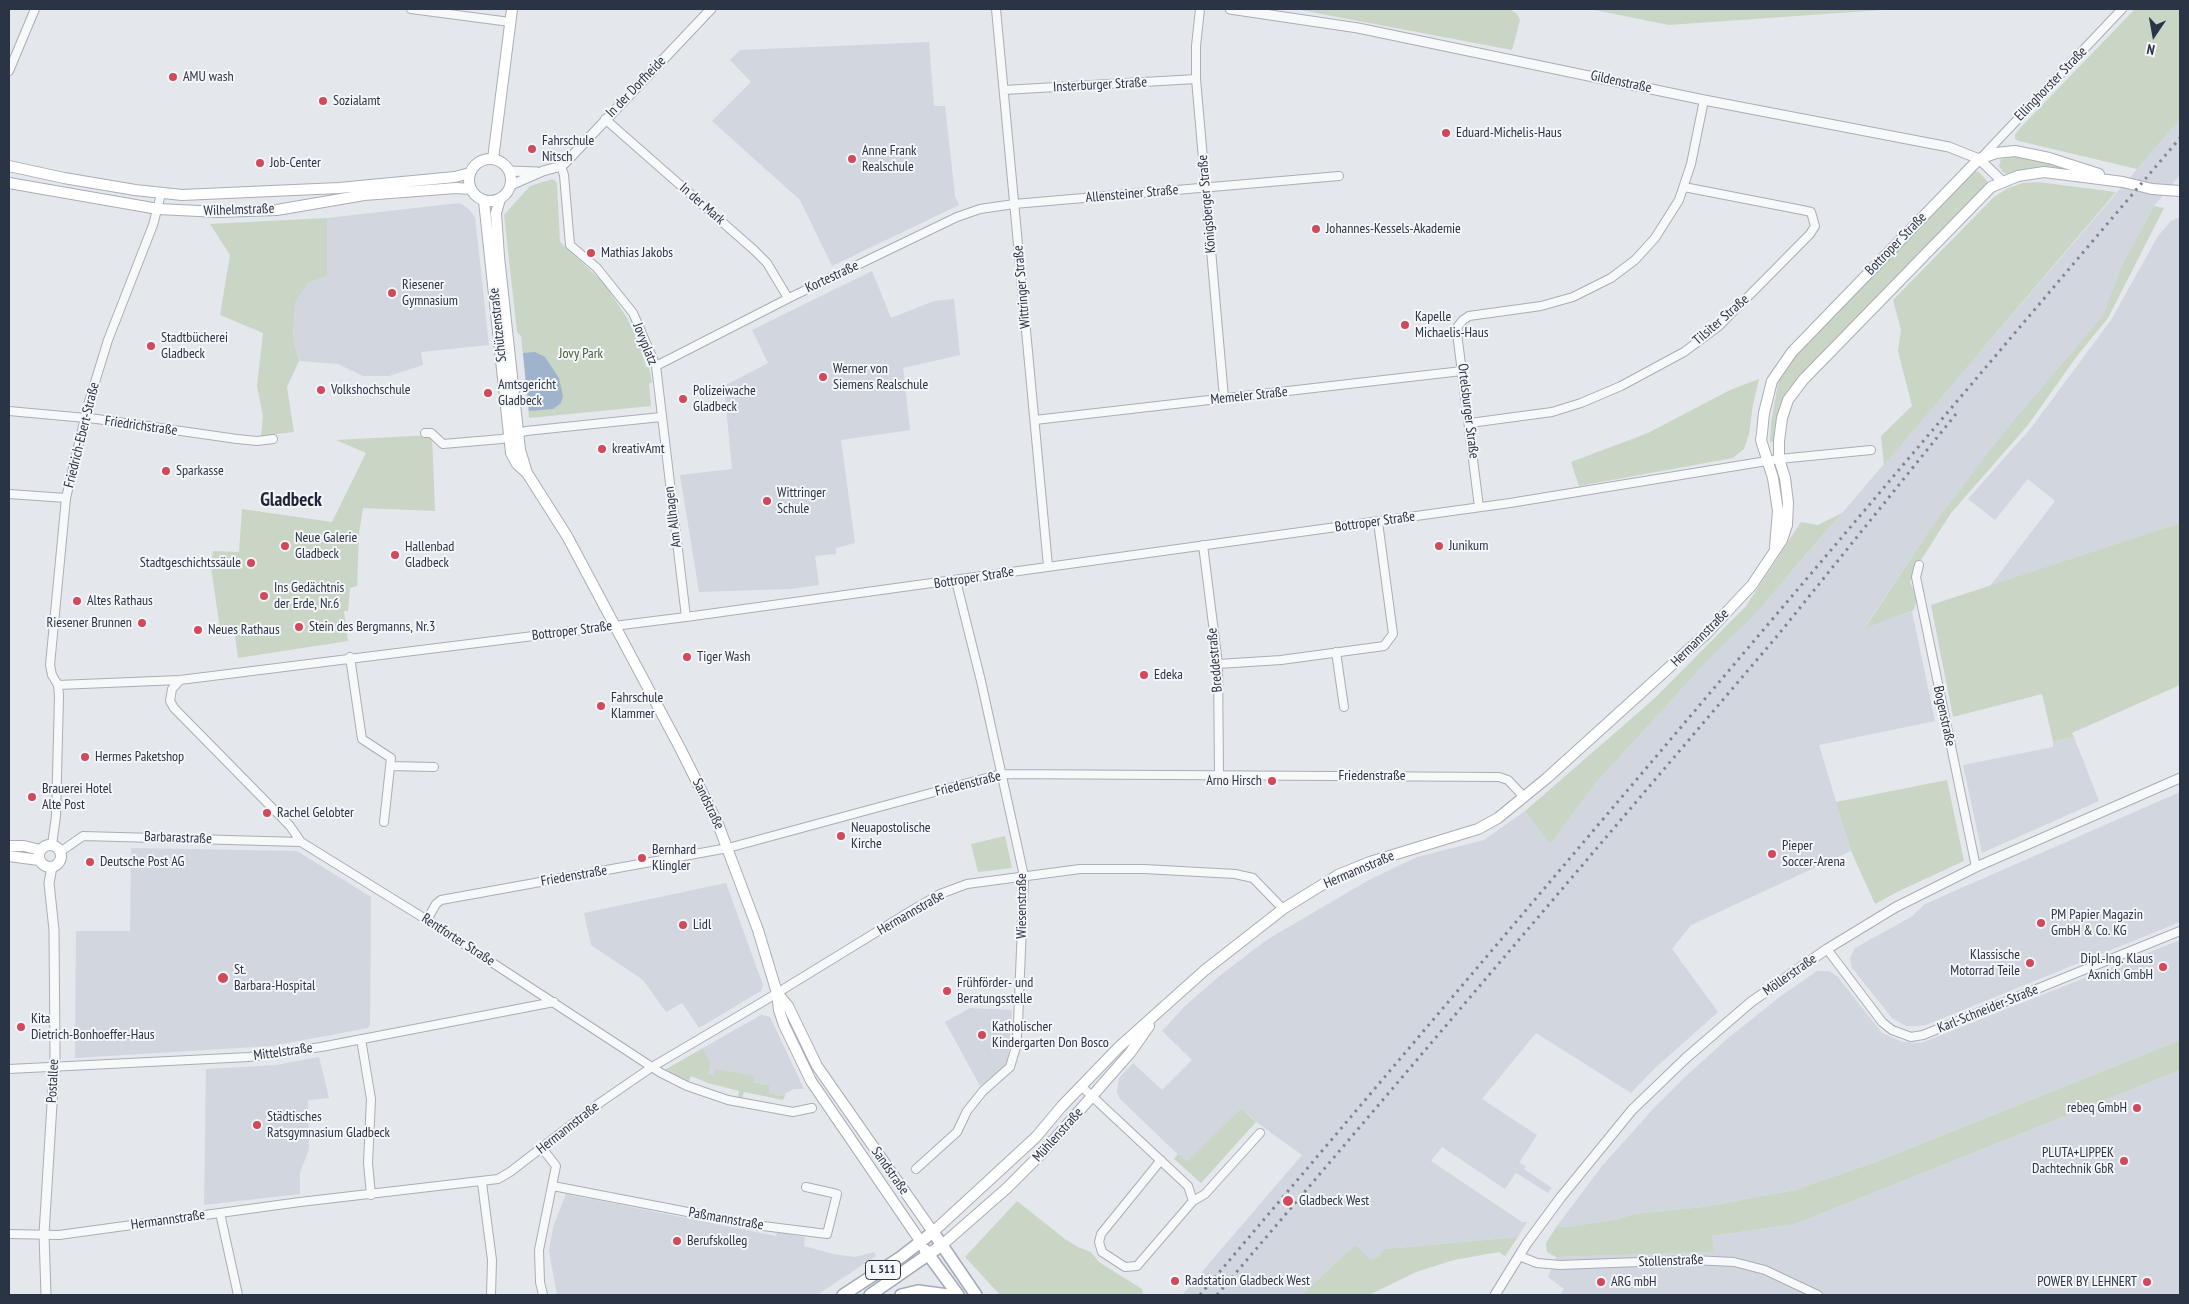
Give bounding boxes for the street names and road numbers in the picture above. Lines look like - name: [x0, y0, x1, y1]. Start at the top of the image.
- street label: Ellinghorster Straße: [2011, 43, 2091, 125]
- street label: In der Dorfheide: [603, 53, 669, 121]
- street label: Gildenstraße: [1589, 67, 1653, 97]
- street label: Insterburger Straße: [1053, 74, 1147, 96]
- street label: Königsberger Straße: [1194, 154, 1220, 254]
- street label: In der Mark: [676, 180, 728, 228]
- street label: Allensteiner Straße: [1085, 182, 1179, 206]
- street label: Wilhelmstraße: [203, 200, 275, 220]
- street label: Bottroper Straße: [1862, 209, 1930, 279]
- street label: Wittringer Straße: [1010, 245, 1034, 329]
- street label: Kortestraße: [803, 257, 861, 297]
- street label: Schützenstraße: [486, 287, 510, 363]
- street label: Tilsiter Straße: [1690, 291, 1752, 349]
- street label: Jovyplatz: [629, 320, 661, 368]
- street label: Ortelsburger Straße: [1454, 362, 1482, 460]
- street label: Friedrich-Ebert-Straße: [61, 381, 103, 489]
- street label: Memeler Straße: [1210, 384, 1288, 408]
- street label: Friedrichstraße: [104, 413, 178, 439]
- street label: Am Allhagen: [661, 485, 685, 549]
- street label: Bottroper Straße: [1334, 508, 1416, 536]
- street label: Bottroper Straße: [933, 563, 1015, 593]
- street label: Hermannstraße: [1668, 606, 1732, 670]
- street label: Bottroper Straße: [531, 618, 613, 644]
- street label: Breddestraße: [1204, 627, 1226, 693]
- street label: Bogenstraße: [1929, 684, 1959, 748]
- street label: Friedenstraße: [933, 768, 1003, 800]
- street label: Friedenstraße: [1338, 768, 1406, 784]
- street label: Sandstraße: [689, 776, 727, 832]
- street label: Barbarastraße: [144, 828, 212, 848]
- street label: Hermannstraße: [1321, 848, 1397, 892]
- street label: Friedenstraße: [540, 862, 608, 890]
- street label: Wiesenstraße: [1014, 873, 1030, 939]
- street label: Hermannstraße: [874, 887, 948, 939]
- street label: Rentforter Straße: [418, 910, 498, 970]
- street label: Möllerstraße: [1760, 950, 1820, 1000]
- street label: Karl-Schneider-Straße: [1935, 981, 2041, 1037]
- street label: Mittelstraße: [253, 1040, 313, 1064]
- street label: Postallee: [43, 1059, 63, 1103]
- street label: Hermannstraße: [533, 1098, 603, 1158]
- street label: Mühlenstraße: [1029, 1104, 1087, 1166]
- street label: Sandstraße: [868, 1144, 912, 1198]
- street label: Paßmannstraße: [687, 1204, 765, 1234]
- street label: Hermannstraße: [130, 1206, 206, 1234]
- street label: Stollenstraße: [1638, 1251, 1704, 1271]
- road number: L 511: [866, 1260, 900, 1280]

